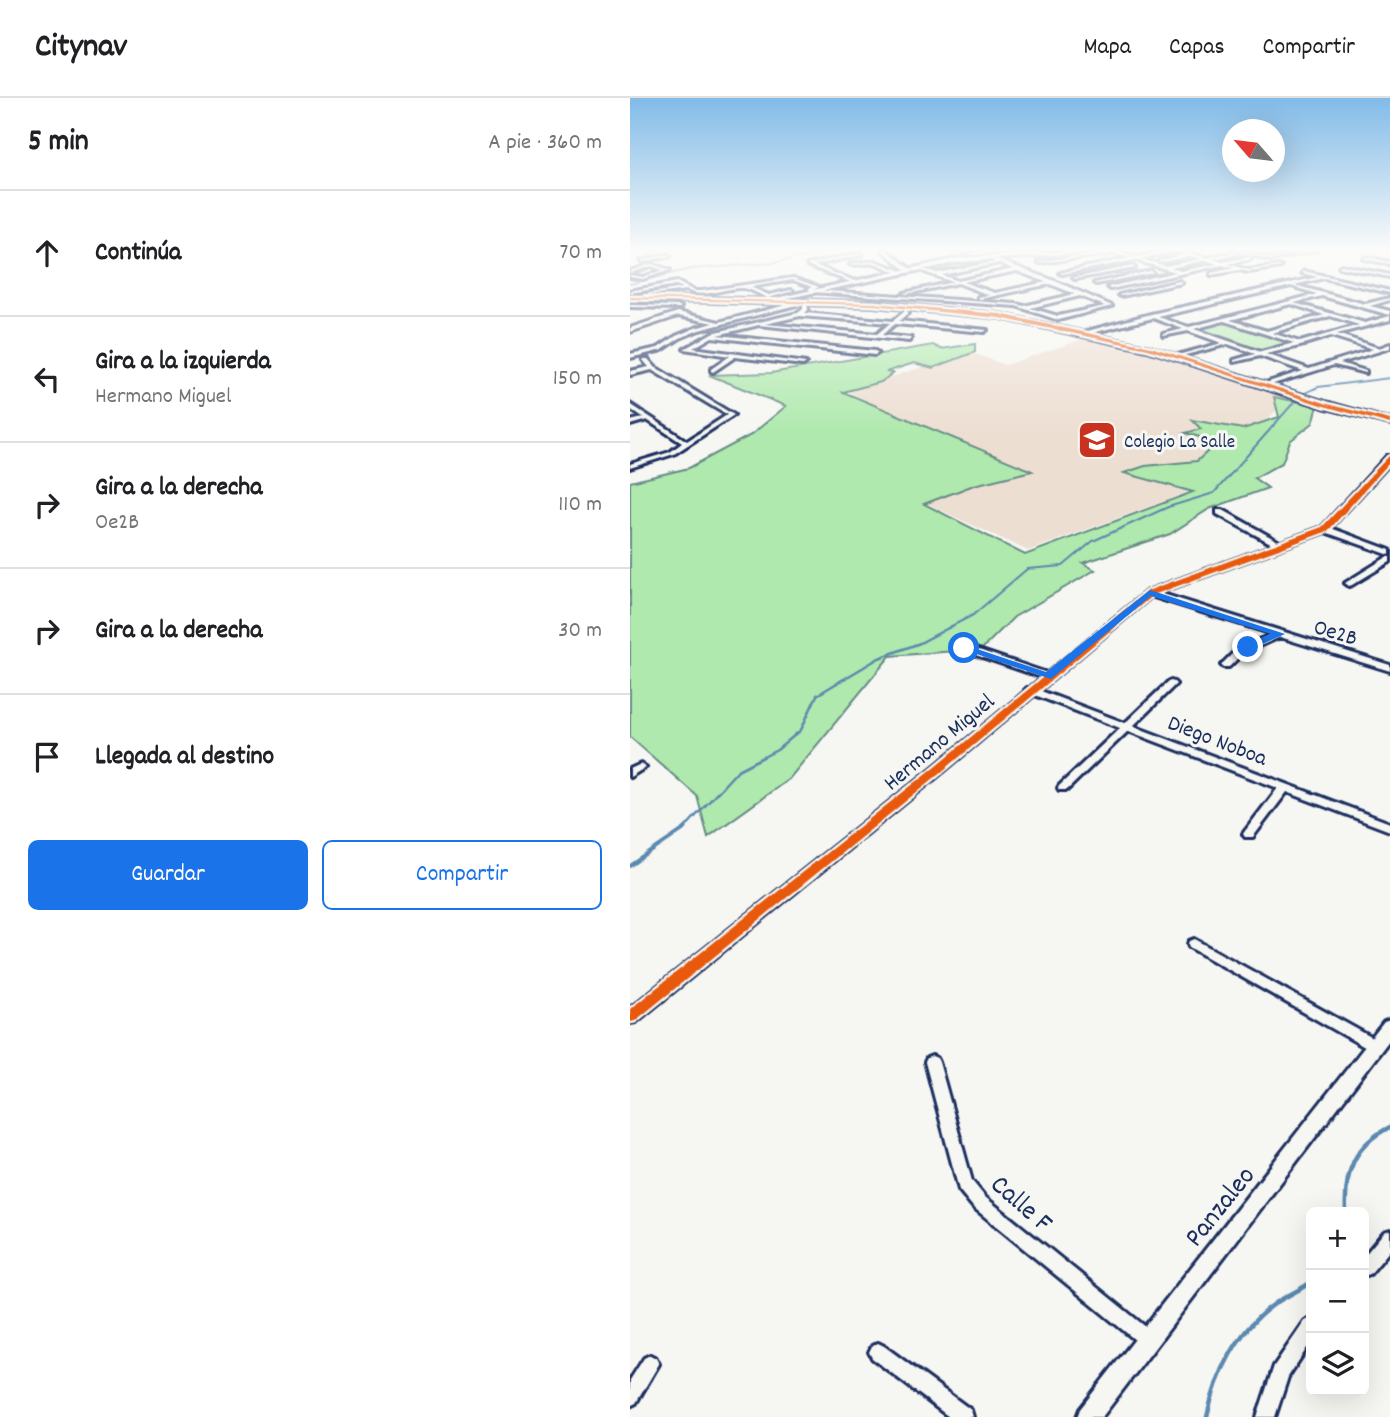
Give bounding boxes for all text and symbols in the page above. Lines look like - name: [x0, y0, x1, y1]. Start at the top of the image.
- text: Citynav: [35, 25, 127, 72]
- text: Mapa: [1083, 31, 1131, 65]
- text: Capas: [1169, 31, 1225, 65]
- text: Compartir: [1263, 31, 1355, 65]
- north arrow: [1222, 119, 1285, 182]
- text: 5 min: [28, 122, 89, 165]
- text: A pie · 360 m: [488, 127, 602, 160]
- icon: ahead: [28, 234, 66, 272]
- text: Continúa: [95, 235, 181, 272]
- text: 70 m: [560, 237, 602, 270]
- text: Gira a la izquierda: [95, 344, 271, 381]
- icon: left: [28, 360, 66, 398]
- text: 150 m: [553, 363, 602, 396]
- text: Hermano Miguel: [95, 381, 231, 414]
- school or university icon: Colegio La Salle: [1076, 419, 1118, 461]
- place label: Colegio La Salle: [1124, 430, 1235, 457]
- text: Gira a la derecha: [95, 470, 262, 507]
- icon: right: [28, 486, 66, 524]
- text: 110 m: [558, 489, 602, 522]
- text: Oe2B: [95, 507, 139, 540]
- icon: right: [28, 612, 66, 650]
- street label: Oe2B: [1309, 612, 1361, 657]
- text: Gira a la derecha: [95, 613, 262, 650]
- text: 30 m: [558, 615, 602, 648]
- route end: [1232, 631, 1263, 662]
- route start: [948, 632, 979, 663]
- street label: Hermano Miguel: [877, 687, 1004, 800]
- street label: Diego Noboa: [1162, 708, 1272, 777]
- icon: arrive: [28, 738, 66, 776]
- text: Llegada al destino: [95, 739, 274, 776]
- button: Guardar: [28, 840, 308, 910]
- button: Compartir: [322, 840, 602, 910]
- street label: Panzaleo: [1177, 1159, 1267, 1257]
- street label: Calle F: [980, 1167, 1060, 1245]
- map controls: [1306, 1207, 1369, 1396]
- button: +: [1306, 1207, 1369, 1270]
- button: −: [1306, 1270, 1369, 1333]
- button: layers: [1306, 1333, 1369, 1396]

